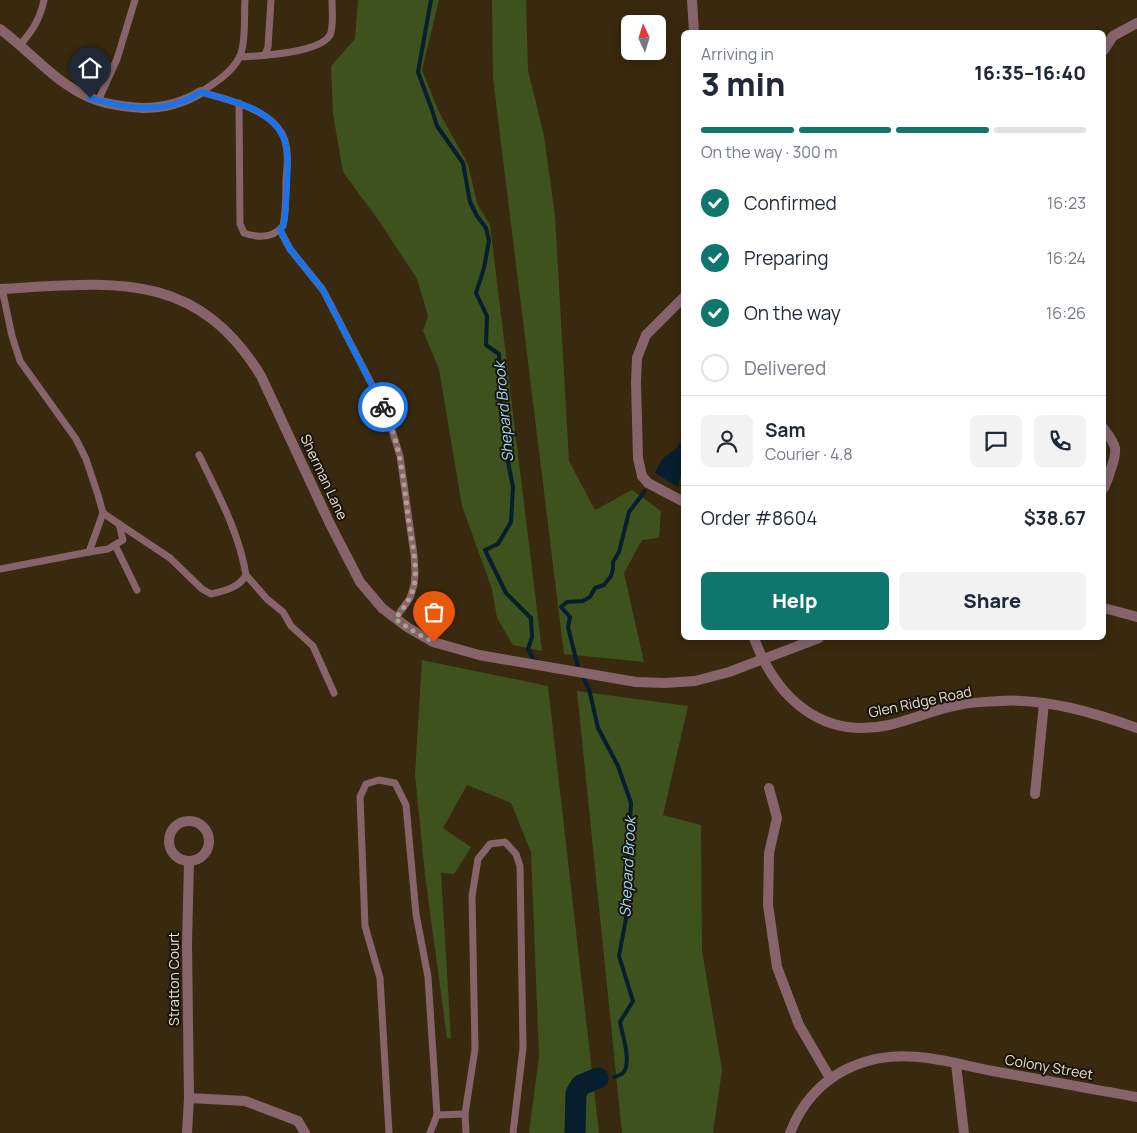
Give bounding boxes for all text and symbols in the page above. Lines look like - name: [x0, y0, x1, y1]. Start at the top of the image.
- north arrow: [621, 15, 666, 60]
- map controls: [621, 15, 666, 60]
- text: Arriving in: [701, 43, 774, 65]
- pin: [69, 47, 111, 98]
- icon: home: [76, 54, 104, 82]
- text: 16:35–16:40: [974, 60, 1086, 86]
- text: 3 min: [701, 62, 785, 106]
- text: On the way · 300 m: [701, 141, 838, 163]
- icon: check: [701, 189, 729, 217]
- text: Confirmed: [744, 190, 837, 216]
- text: 16:23: [1047, 192, 1086, 214]
- icon: check: [701, 244, 729, 272]
- text: Preparing: [744, 245, 829, 271]
- text: 16:24: [1047, 247, 1086, 269]
- icon: check: [701, 299, 729, 327]
- text: On the way: [744, 300, 841, 326]
- text: 16:26: [1046, 302, 1086, 324]
- text: Delivered: [744, 355, 826, 381]
- water label: Shepard Brook: [488, 358, 518, 463]
- courier: [358, 382, 408, 432]
- icon: bike: [369, 393, 397, 421]
- button: person: [701, 415, 753, 467]
- button: chat: [970, 415, 1022, 467]
- button: phone: [1034, 415, 1086, 467]
- text: Sam: [765, 417, 806, 443]
- street label: Sherman Lane: [296, 431, 353, 523]
- text: Courier · 4.8: [765, 443, 853, 465]
- text: Order #8604: [701, 505, 818, 531]
- text: $38.67: [1024, 505, 1086, 531]
- button: Help: [701, 572, 889, 630]
- button: Share: [899, 572, 1086, 630]
- pin: [413, 591, 455, 642]
- icon: bag: [420, 598, 448, 626]
- street label: Glen Ridge Road: [867, 681, 973, 722]
- water label: Shepard Brook: [614, 814, 641, 918]
- street label: Stratton Court: [164, 932, 183, 1026]
- street label: Colony Street: [1004, 1049, 1095, 1084]

